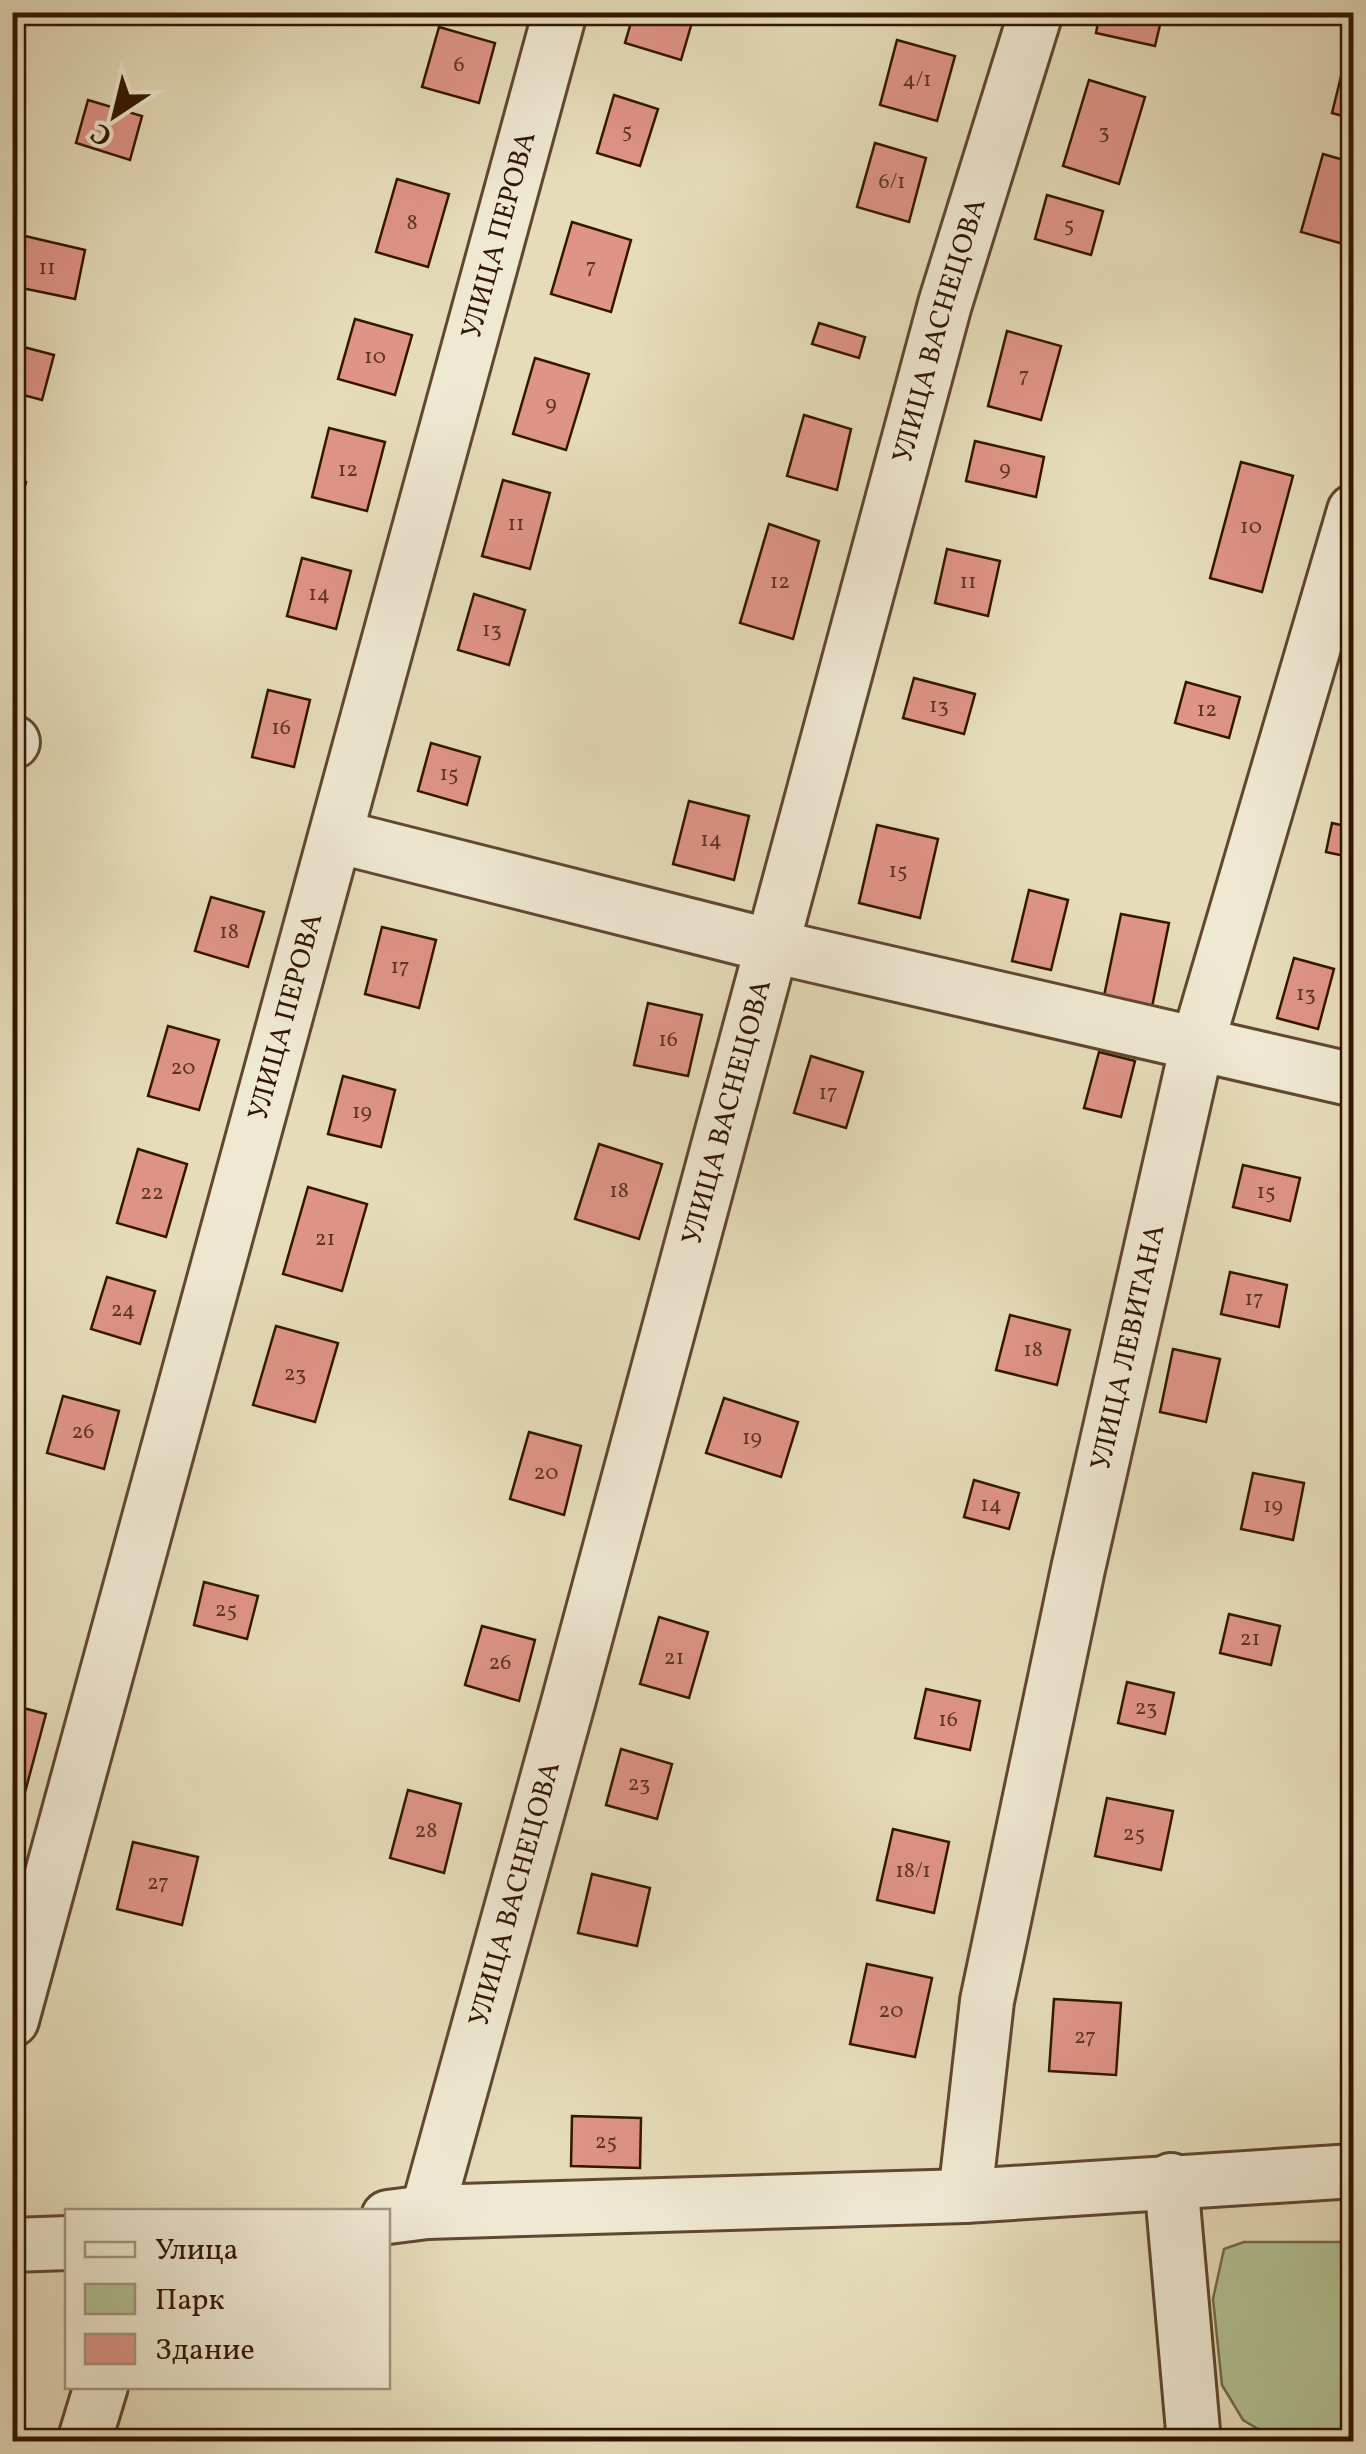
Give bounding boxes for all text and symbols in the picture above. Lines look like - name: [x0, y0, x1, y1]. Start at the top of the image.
- house number: 6: [453, 50, 465, 81]
- north arrow: [65, 65, 165, 165]
- house number: 4/1: [902, 65, 932, 96]
- text: С: [84, 112, 121, 155]
- house number: 5: [622, 116, 632, 147]
- house number: 3: [1098, 117, 1110, 148]
- street label: УЛИЦА ПЕРОВА: [452, 127, 546, 343]
- house number: 6/1: [878, 167, 906, 198]
- street label: УЛИЦА ВАСНЕЦОВА: [884, 193, 996, 467]
- house number: 8: [406, 208, 418, 239]
- house number: 5: [1064, 210, 1074, 241]
- house number: 7: [586, 252, 596, 283]
- house number: 11: [38, 253, 56, 284]
- house number: 10: [364, 342, 386, 373]
- house number: 7: [1019, 361, 1029, 392]
- house number: 9: [545, 389, 557, 420]
- house number: 9: [999, 454, 1011, 485]
- house number: 12: [338, 455, 358, 486]
- house number: 11: [507, 509, 525, 540]
- house number: 10: [1240, 512, 1262, 543]
- house number: 12: [770, 567, 790, 598]
- house number: 11: [959, 567, 977, 598]
- house number: 14: [308, 579, 330, 610]
- house number: 13: [482, 615, 502, 646]
- house number: 13: [929, 691, 949, 722]
- house number: 12: [1197, 695, 1217, 726]
- house number: 16: [271, 713, 291, 744]
- house number: 15: [439, 759, 459, 790]
- house number: 14: [700, 825, 722, 856]
- house number: 15: [888, 856, 908, 887]
- street label: УЛИЦА ПЕРОВА: [239, 908, 333, 1125]
- house number: 18: [219, 917, 239, 948]
- house number: 17: [390, 952, 410, 983]
- street label: УЛИЦА ВАСНЕЦОВА: [673, 975, 782, 1249]
- house number: 13: [1296, 979, 1316, 1010]
- house number: 16: [658, 1025, 678, 1056]
- house number: 20: [171, 1053, 195, 1084]
- house number: 17: [818, 1078, 838, 1109]
- house number: 19: [352, 1097, 372, 1128]
- house number: 18: [609, 1176, 629, 1207]
- house number: 15: [1256, 1177, 1276, 1208]
- house number: 22: [140, 1178, 164, 1209]
- street label: УЛИЦА ЛЕВИТАНА: [1082, 1220, 1175, 1474]
- house number: 21: [315, 1224, 335, 1255]
- house number: 17: [1244, 1284, 1264, 1315]
- house number: 24: [111, 1295, 135, 1326]
- house number: 18: [1023, 1335, 1043, 1366]
- house number: 23: [284, 1359, 306, 1390]
- house number: 26: [72, 1417, 94, 1448]
- house number: 19: [742, 1423, 762, 1454]
- house number: 20: [534, 1458, 558, 1489]
- house number: 14: [980, 1490, 1002, 1521]
- house number: 19: [1263, 1491, 1283, 1522]
- house number: 25: [215, 1595, 237, 1626]
- house number: 21: [1240, 1624, 1260, 1655]
- house number: 21: [664, 1643, 684, 1674]
- house number: 26: [489, 1648, 511, 1679]
- house number: 23: [1135, 1693, 1157, 1724]
- house number: 16: [938, 1705, 958, 1736]
- street label: УЛИЦА ВАСНЕЦОВА: [460, 1757, 570, 2031]
- house number: 23: [628, 1769, 650, 1800]
- house number: 28: [415, 1816, 438, 1847]
- house number: 25: [1123, 1819, 1145, 1850]
- house number: 18/1: [895, 1856, 931, 1887]
- house number: 27: [147, 1868, 169, 1899]
- house number: 20: [879, 1996, 903, 2027]
- house number: 27: [1074, 2022, 1096, 2053]
- house number: 25: [595, 2127, 617, 2158]
- legend: [65, 2209, 390, 2389]
- text: Улица: [155, 2230, 238, 2272]
- text: Парк: [155, 2280, 224, 2322]
- text: Здание: [155, 2330, 255, 2372]

